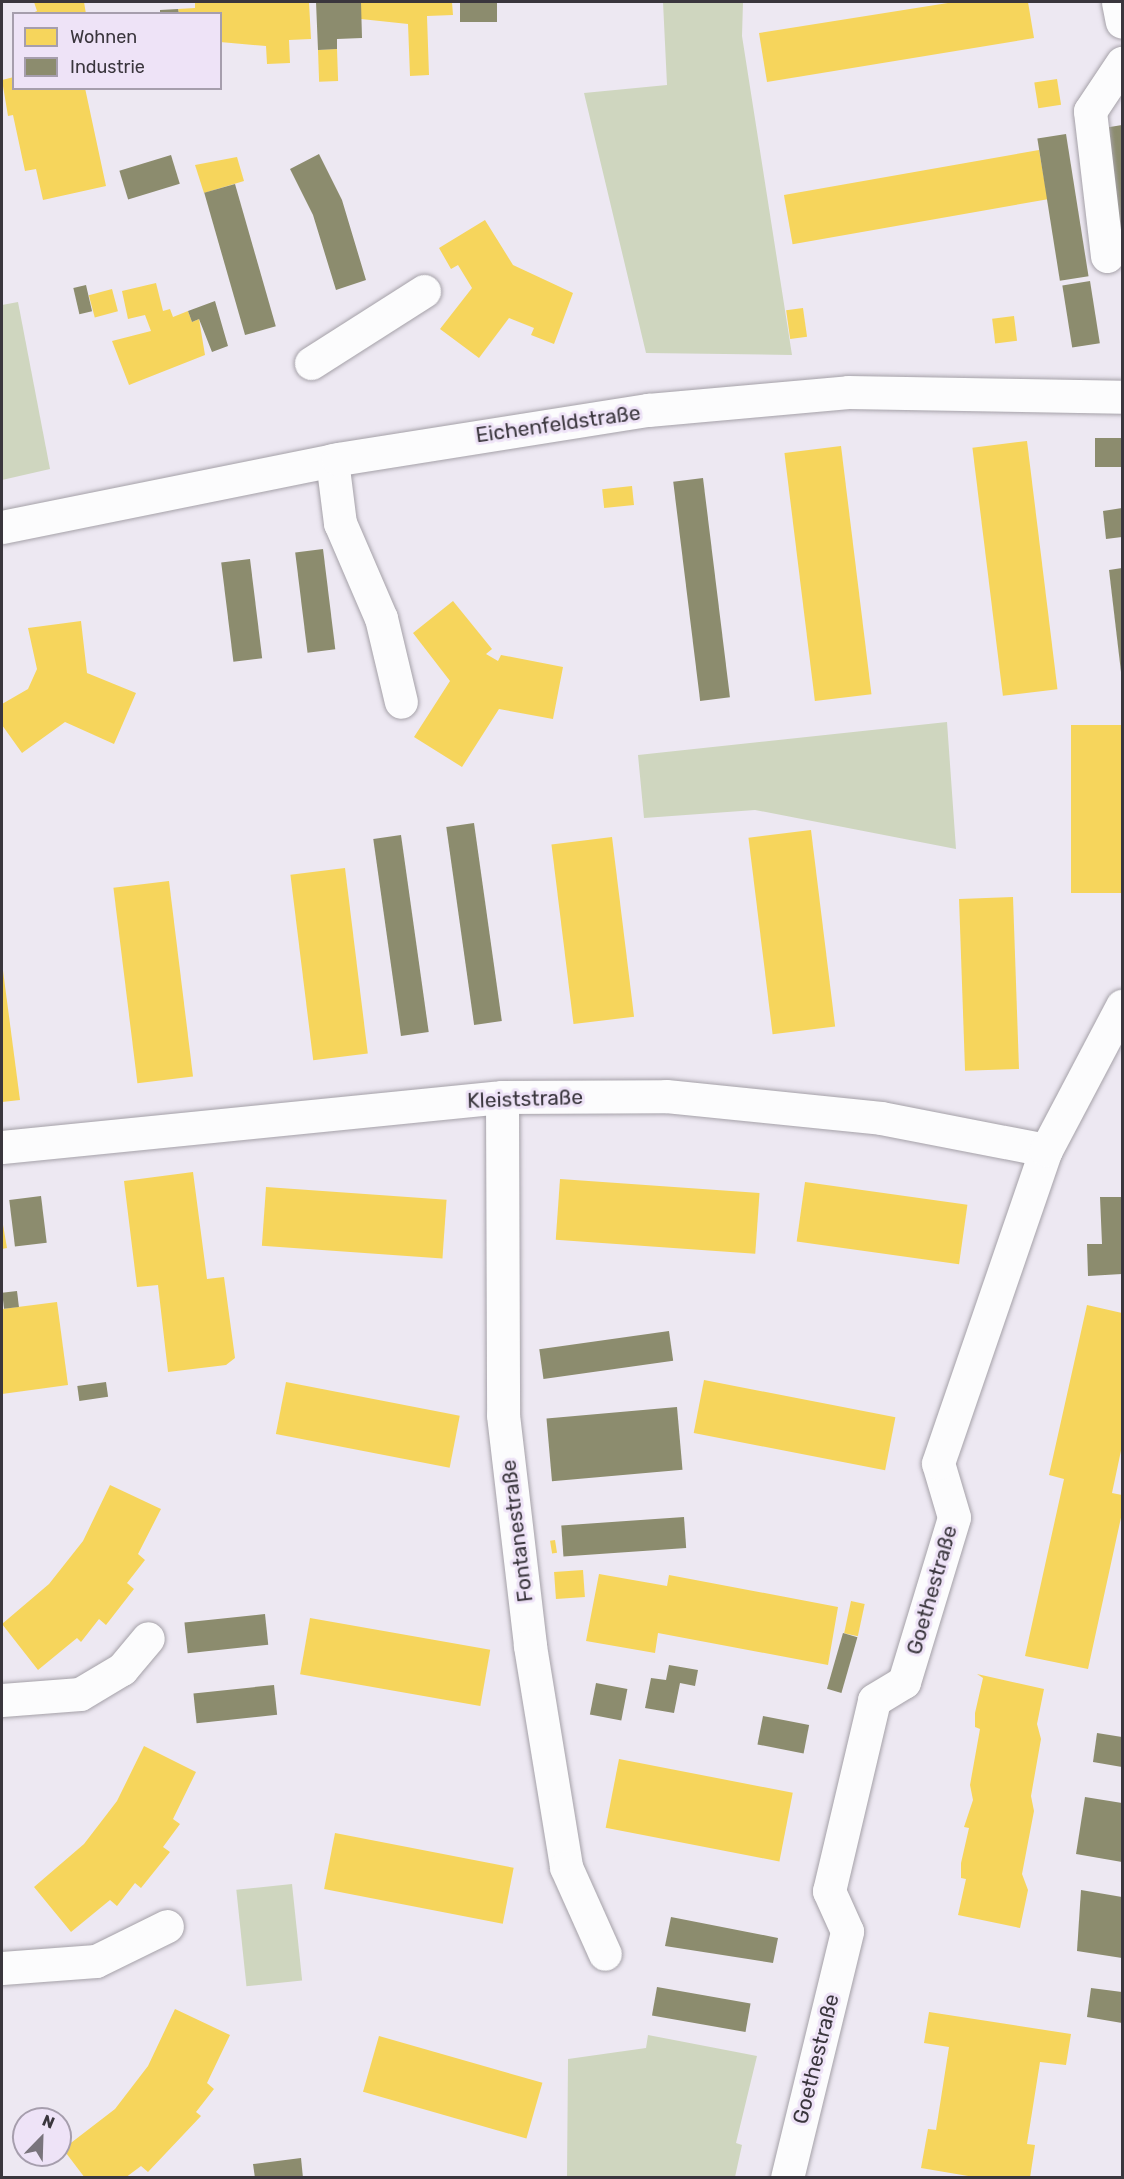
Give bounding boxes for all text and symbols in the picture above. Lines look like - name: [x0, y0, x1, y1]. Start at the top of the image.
- legend: [12, 12, 222, 90]
- text: Wohnen: [70, 26, 137, 48]
- text: Industrie: [70, 56, 145, 78]
- street label: Eichenfeldstraße: [474, 400, 642, 448]
- street label: Kleiststraße: [467, 1084, 583, 1114]
- street label: Fontanestraße: [496, 1458, 538, 1604]
- street label: Goethestraße: [902, 1522, 962, 1658]
- street label: Goethestraße: [788, 1991, 844, 2127]
- north arrow: [12, 2107, 72, 2167]
- text: N: [39, 2111, 57, 2133]

